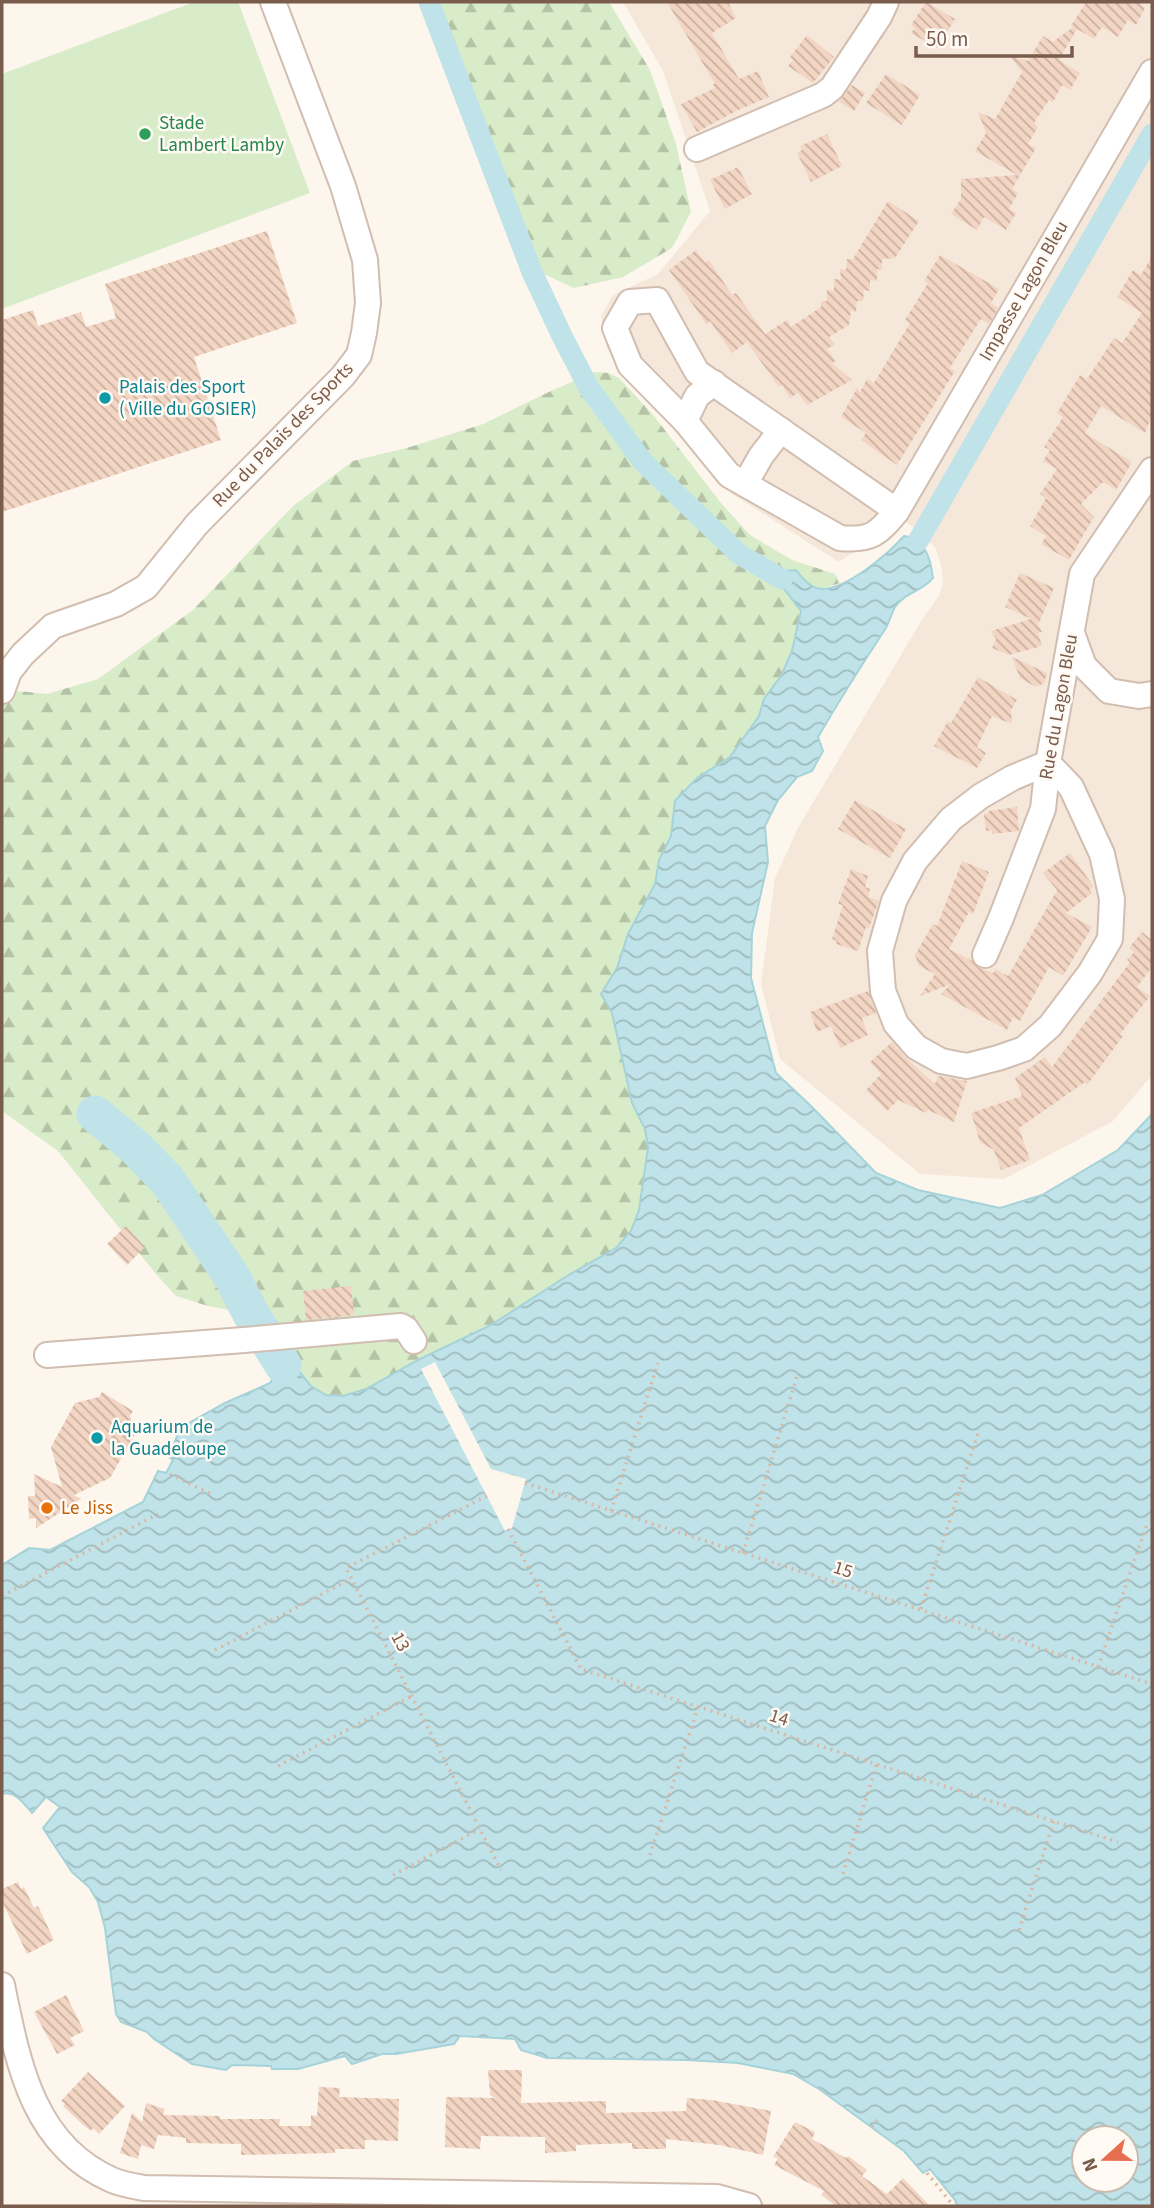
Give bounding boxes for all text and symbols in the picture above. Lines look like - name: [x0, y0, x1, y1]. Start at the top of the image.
- scale bar: [916, 14, 1072, 58]
- text: 50 m: [926, 24, 968, 54]
- place label: Stade Lambert Lamby: [159, 110, 284, 159]
- marker: Stade Lambert Lamby: [137, 126, 153, 142]
- street label: Impasse Lagon Bleu: [973, 216, 1075, 366]
- street label: Rue du Palais des Sports: [206, 356, 360, 514]
- place label: Palais des Sport ( Ville du GOSIER): [119, 374, 257, 423]
- marker: Palais des Sport ( Ville du GOSIER): [97, 390, 113, 406]
- street label: Rue du Lagon Bleu: [1033, 632, 1085, 782]
- place label: Aquarium de la Guadeloupe: [111, 1414, 226, 1463]
- marker: Aquarium de la Guadeloupe: [89, 1430, 105, 1446]
- place label: Le Jiss: [61, 1495, 113, 1522]
- marker: Le Jiss: [39, 1500, 55, 1516]
- street label: 15: [830, 1554, 856, 1586]
- street label: 13: [384, 1627, 416, 1657]
- street label: 14: [766, 1702, 792, 1734]
- north arrow: [1070, 2124, 1140, 2194]
- text: N: [1076, 2154, 1105, 2175]

